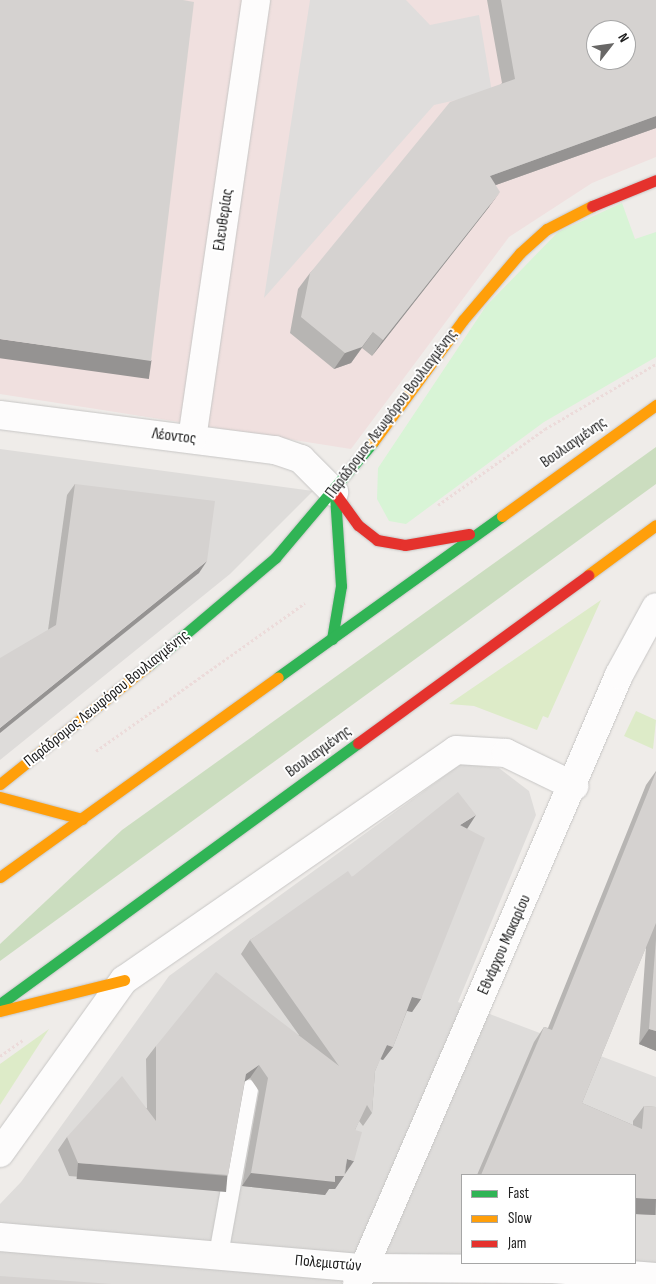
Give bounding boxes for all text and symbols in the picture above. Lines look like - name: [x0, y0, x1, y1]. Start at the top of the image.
- north arrow: [586, 20, 636, 70]
- text: N: [614, 30, 633, 45]
- street label: Ελευθερίας: [210, 188, 238, 252]
- street label: Παράδρομος Λεωφόρου Βουλιαγμένης: [322, 326, 462, 502]
- street label: Βουλιαγμένης: [537, 413, 611, 473]
- street label: Λέοντος: [151, 425, 197, 449]
- street label: Παράδρομος Λεωφόρου Βουλιαγμένης: [20, 626, 194, 772]
- street label: Βουλιαγμένης: [283, 722, 355, 782]
- street label: Εθνάρχου Μακαρίου: [474, 892, 536, 998]
- legend: [461, 1174, 636, 1264]
- text: Fast: [508, 1184, 529, 1203]
- text: Slow: [508, 1209, 532, 1228]
- text: Jam: [508, 1234, 526, 1253]
- street label: Πολεμιστών: [294, 1252, 362, 1276]

